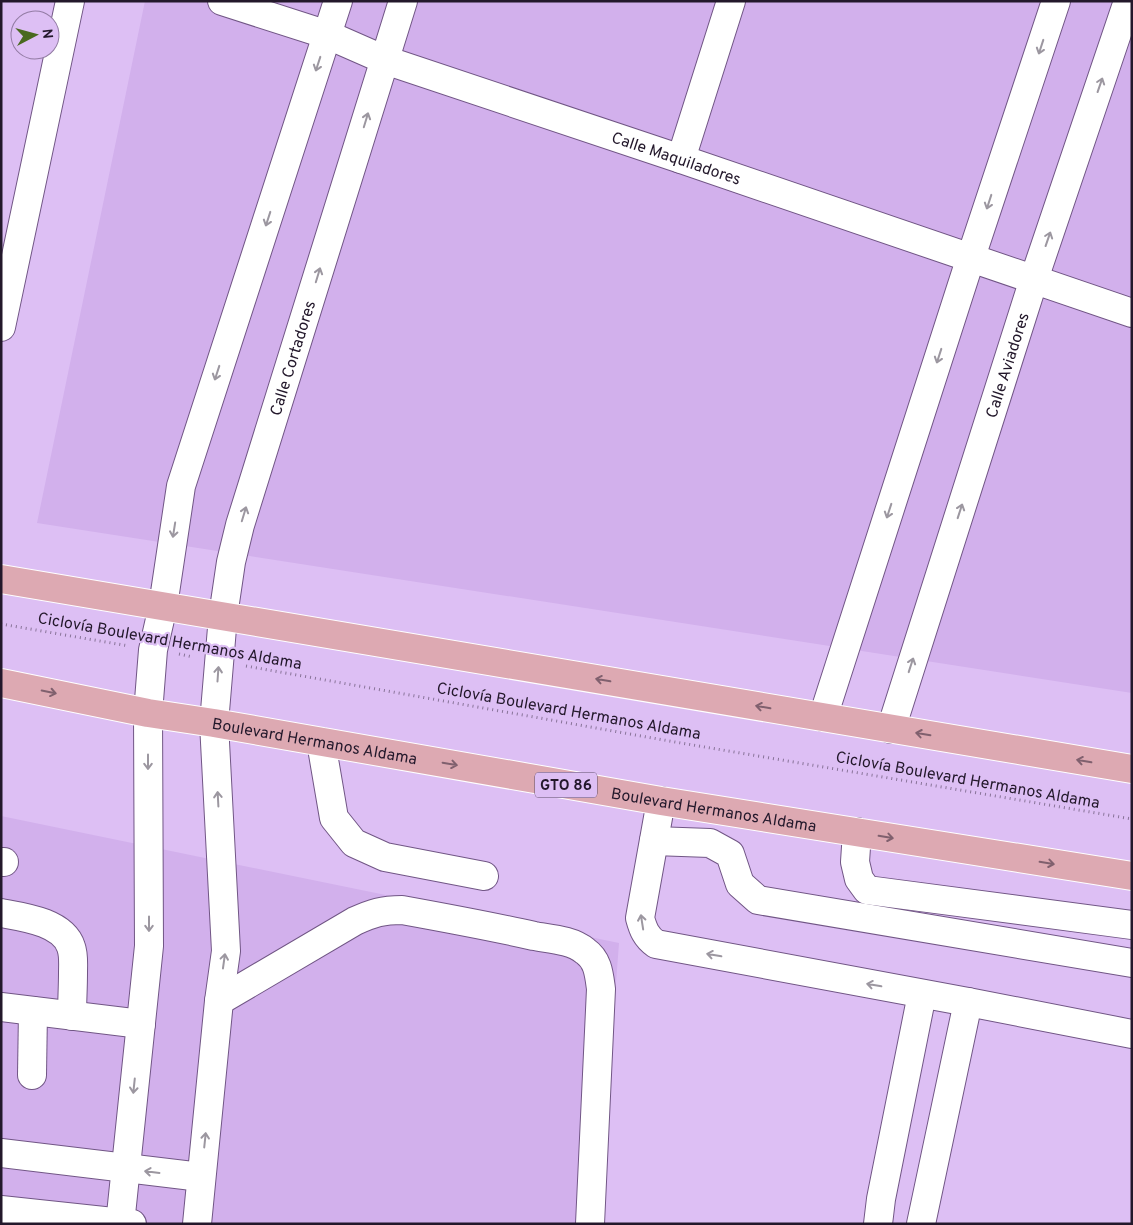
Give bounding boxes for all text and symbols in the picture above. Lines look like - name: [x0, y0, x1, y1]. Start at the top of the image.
- north arrow: [10, 10, 60, 60]
- text: N: [37, 28, 55, 40]
- one-way arrow: [1036, 39, 1045, 55]
- one-way arrow: [313, 56, 322, 72]
- one-way arrow: [1096, 78, 1105, 94]
- one-way arrow: [362, 112, 372, 128]
- street label: Calle Maquiladores: [609, 128, 743, 191]
- one-way arrow: [984, 193, 994, 209]
- one-way arrow: [262, 211, 272, 227]
- one-way arrow: [1043, 232, 1053, 248]
- one-way arrow: [313, 268, 323, 284]
- street label: Calle Cortadores: [267, 298, 321, 418]
- street label: Calle Aviadores: [982, 310, 1035, 421]
- one-way arrow: [934, 348, 943, 363]
- one-way arrow: [212, 365, 222, 381]
- one-way arrow: [884, 502, 893, 518]
- one-way arrow: [956, 503, 966, 519]
- one-way arrow: [239, 506, 249, 522]
- one-way arrow: [169, 521, 179, 537]
- street label: Ciclovía Boulevard Hermanos Aldama: [36, 609, 303, 675]
- one-way arrow: [907, 658, 916, 674]
- one-way arrow: [213, 666, 222, 682]
- one-way arrow: [595, 674, 611, 684]
- street label: Ciclovía Boulevard Hermanos Aldama: [435, 679, 702, 745]
- one-way arrow: [41, 688, 57, 698]
- one-way arrow: [756, 701, 772, 711]
- street label: Boulevard Hermanos Aldama: [210, 715, 419, 770]
- one-way arrow: [916, 728, 932, 738]
- street label: Ciclovía Boulevard Hermanos Aldama: [834, 748, 1101, 814]
- one-way arrow: [143, 754, 153, 770]
- one-way arrow: [1076, 755, 1092, 765]
- one-way arrow: [442, 760, 458, 770]
- road number: GTO 86: [535, 772, 597, 798]
- street label: Boulevard Hermanos Aldama: [609, 784, 818, 838]
- one-way arrow: [214, 791, 223, 807]
- one-way arrow: [878, 833, 894, 843]
- one-way arrow: [1039, 858, 1055, 868]
- one-way arrow: [637, 915, 647, 931]
- one-way arrow: [144, 916, 153, 932]
- one-way arrow: [707, 950, 723, 960]
- one-way arrow: [219, 954, 229, 970]
- one-way arrow: [867, 979, 883, 989]
- one-way arrow: [129, 1078, 139, 1094]
- one-way arrow: [200, 1133, 209, 1149]
- one-way arrow: [145, 1167, 161, 1177]

